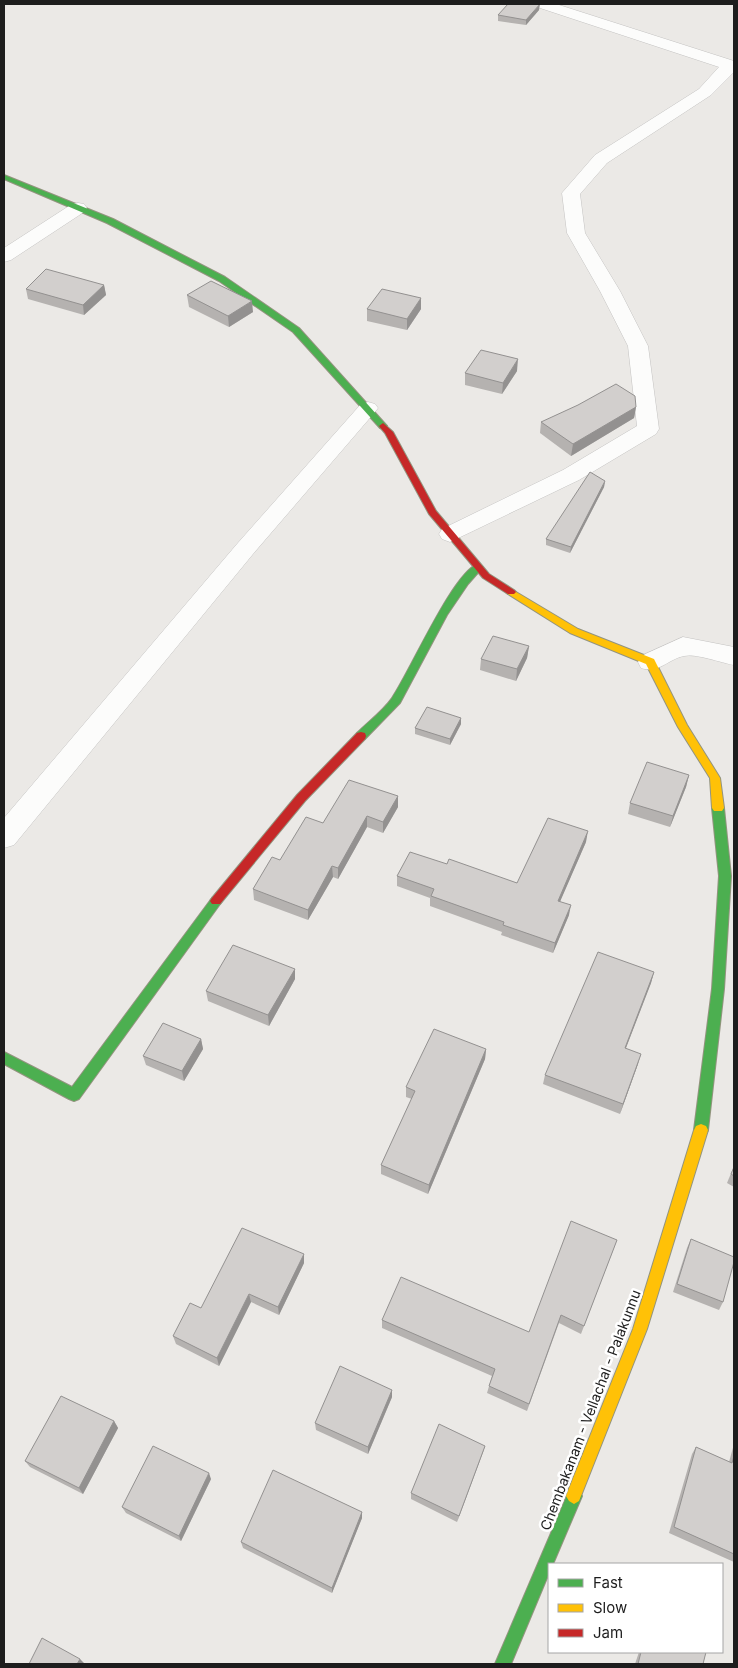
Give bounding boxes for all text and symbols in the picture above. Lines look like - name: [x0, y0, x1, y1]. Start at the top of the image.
- street label: Chembakanam - Vellachal - Palakunnu: [536, 1287, 644, 1533]
- legend: [548, 1563, 723, 1653]
- text: Fast: [593, 1573, 623, 1592]
- text: Slow: [593, 1598, 627, 1617]
- text: Jam: [593, 1623, 623, 1642]

